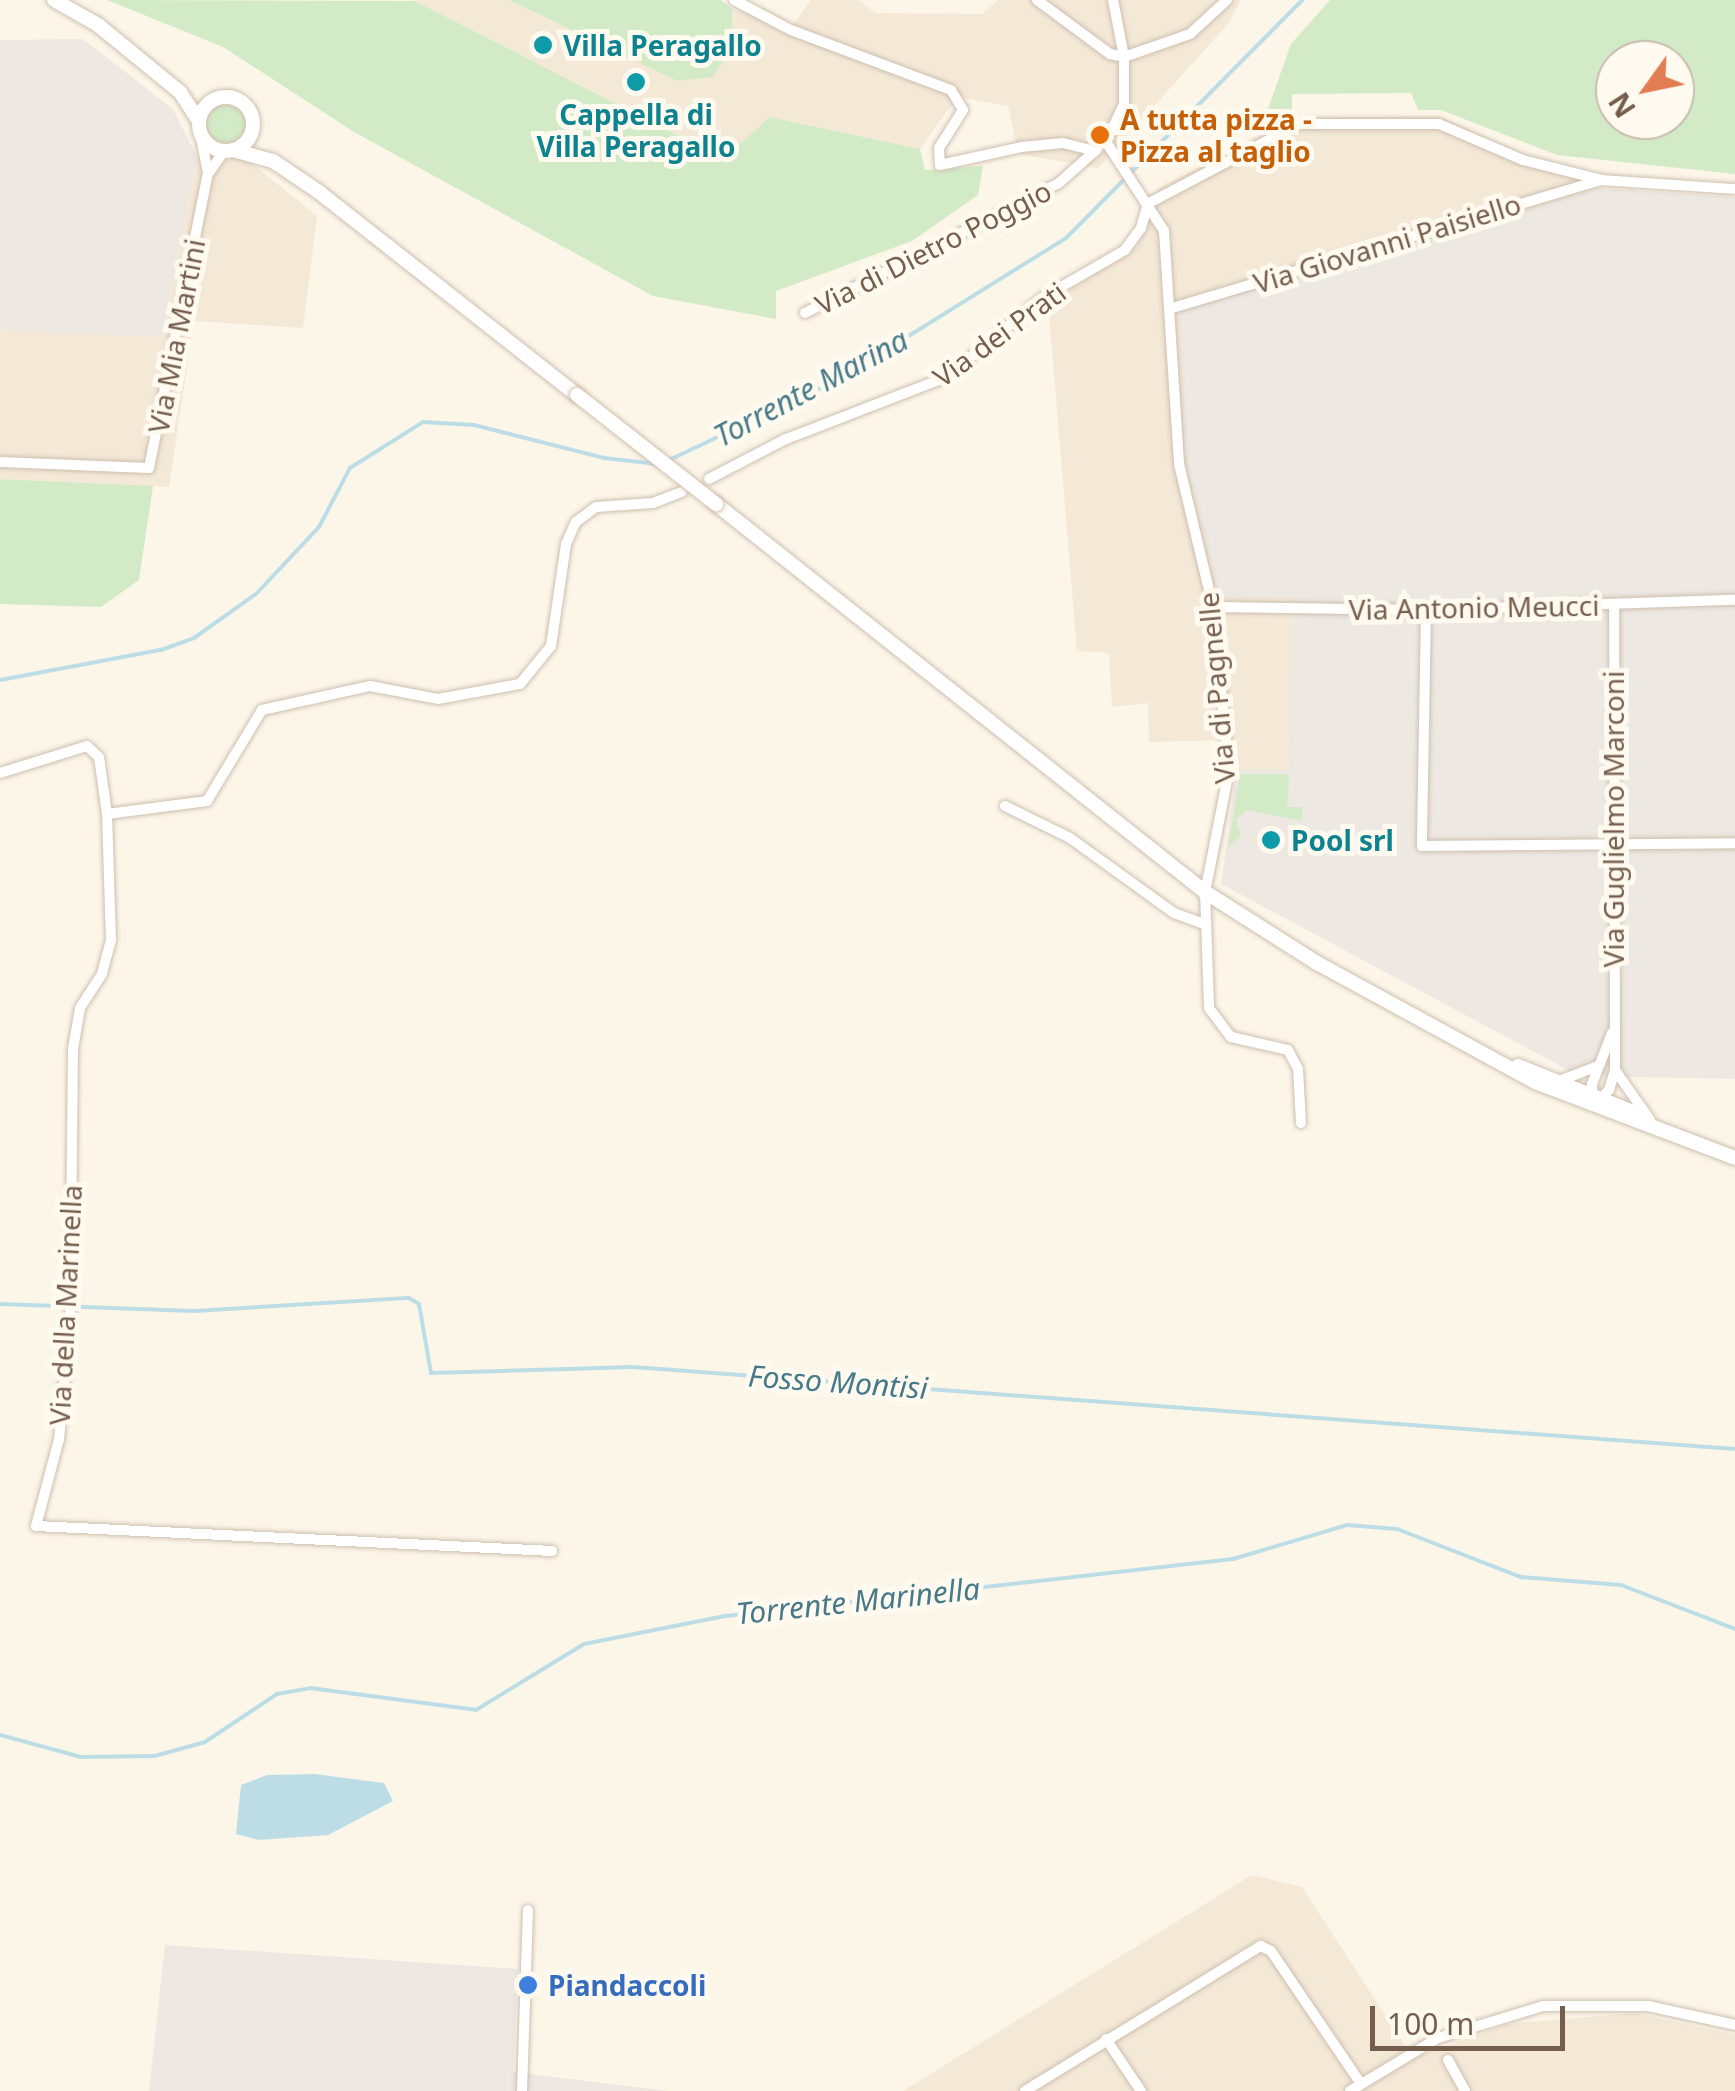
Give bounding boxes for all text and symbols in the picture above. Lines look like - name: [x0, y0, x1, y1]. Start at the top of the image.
- place label: Villa Peragallo: [563, 28, 762, 62]
- marker: Villa Peragallo: [532, 34, 554, 56]
- north arrow: [1595, 40, 1695, 140]
- marker: Cappella di Villa Peragallo: [625, 71, 647, 93]
- text: N: [1599, 85, 1644, 125]
- place label: Cappella di Villa Peragallo: [537, 97, 735, 163]
- place label: A tutta pizza - Pizza al taglio: [1120, 102, 1312, 168]
- marker: A tutta pizza - Pizza al taglio: [1089, 124, 1111, 146]
- street label: Via di Dietro Poggio: [810, 173, 1056, 321]
- street label: Via Giovanni Paisiello: [1249, 186, 1525, 300]
- street label: Via Mia Martini: [141, 236, 211, 436]
- street label: Via dei Prati: [926, 275, 1072, 393]
- water label: Torrente Marina: [708, 322, 914, 454]
- street label: Via Antonio Meucci: [1348, 588, 1600, 626]
- street label: Via di Pagnelle: [1191, 591, 1241, 785]
- street label: Via Guglielmo Marconi: [1596, 671, 1630, 967]
- place label: Pool srl: [1291, 823, 1394, 857]
- marker: Pool srl: [1260, 829, 1282, 851]
- street label: Via della Marinella: [42, 1184, 88, 1426]
- water label: Fosso Montisi: [747, 1358, 929, 1406]
- water label: Torrente Marinella: [734, 1570, 982, 1632]
- place label: Piandaccoli: [548, 1968, 706, 2002]
- marker: Piandaccoli: [517, 1974, 539, 1996]
- scale bar: [1375, 1986, 1570, 2048]
- text: 100 m: [1387, 2003, 1474, 2044]

